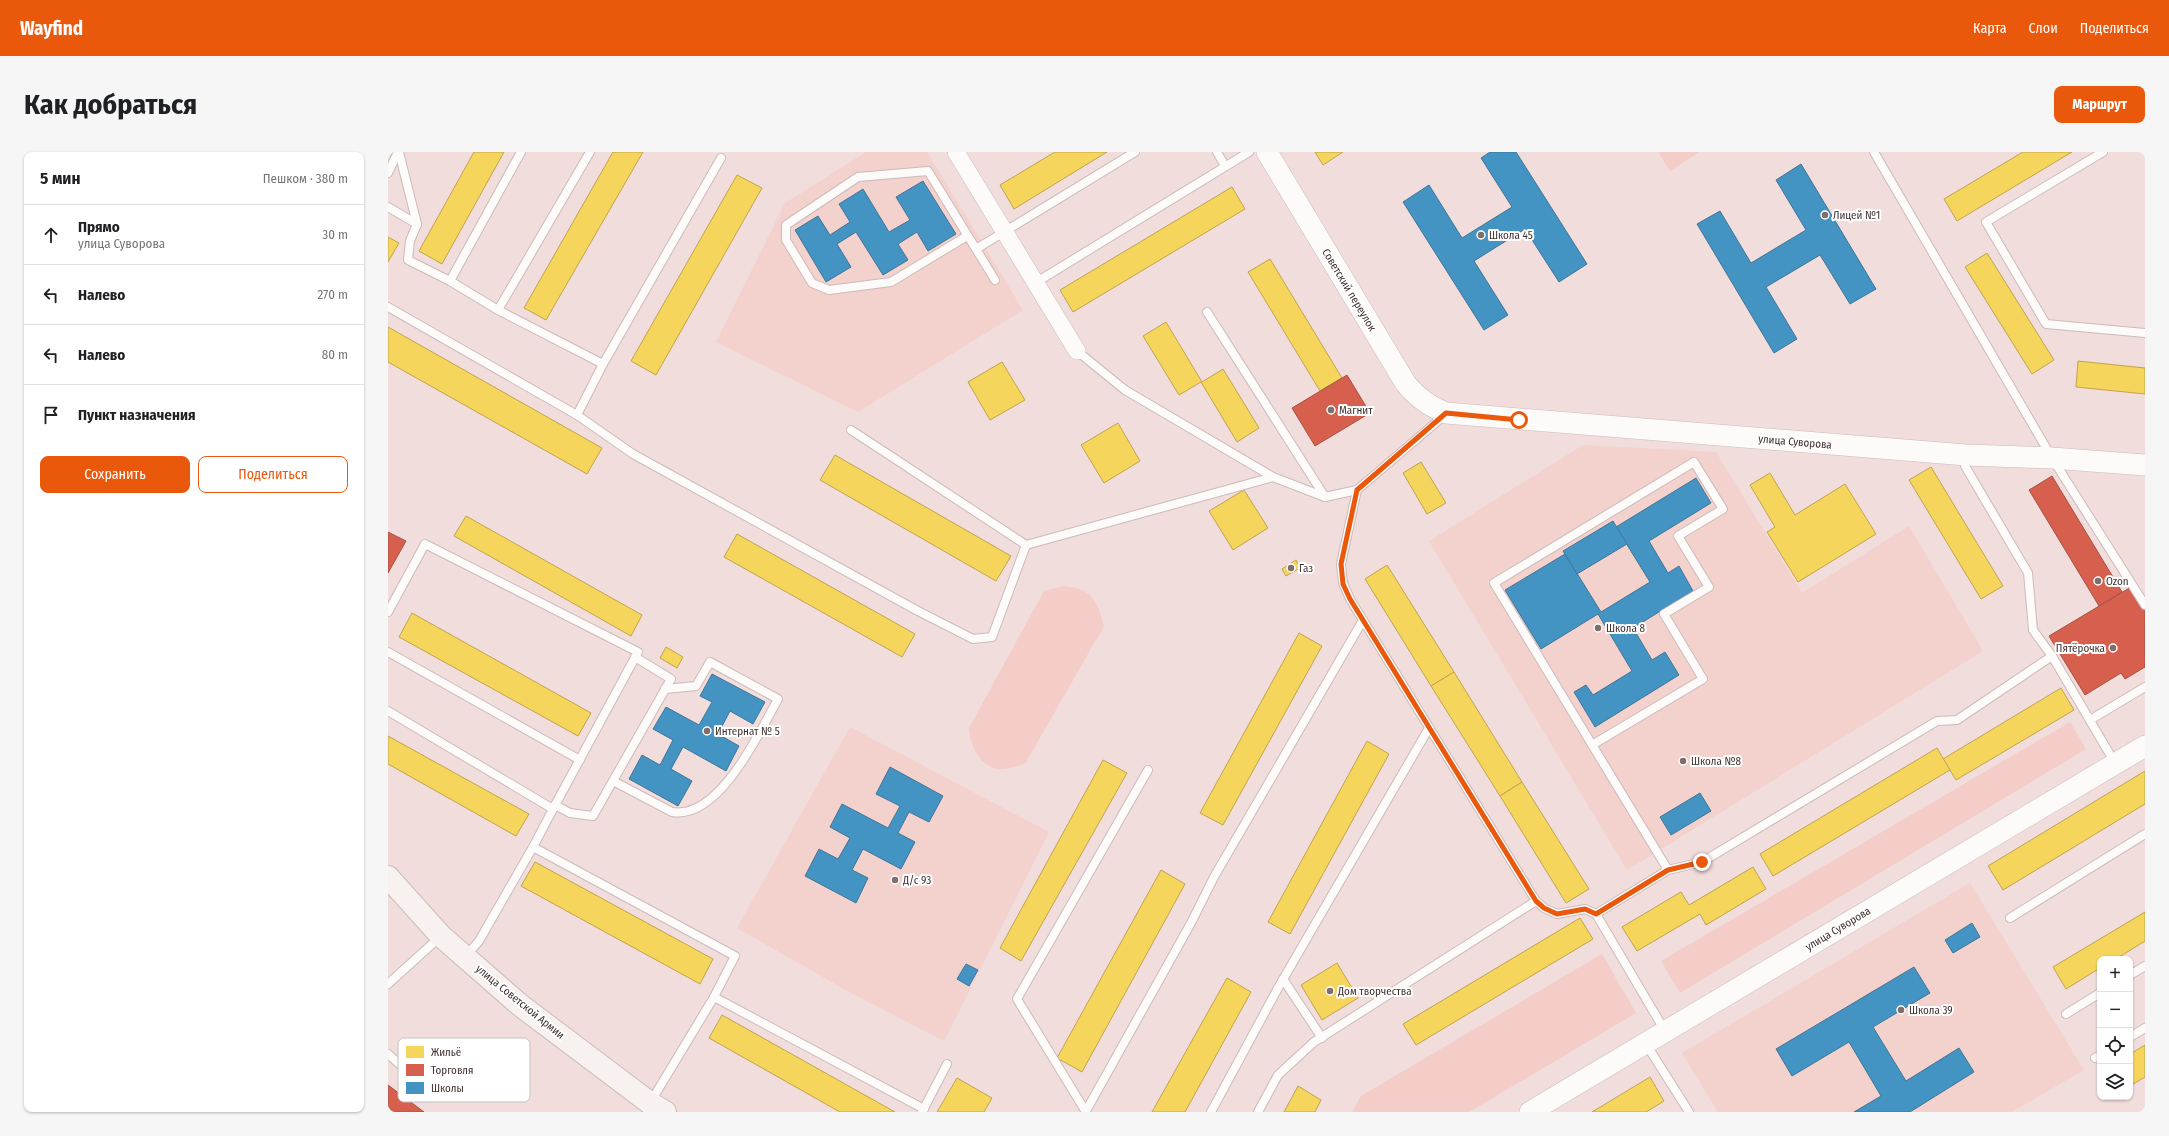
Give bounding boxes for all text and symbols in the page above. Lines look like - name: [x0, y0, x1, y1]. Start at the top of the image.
- text: Wayfind: [20, 17, 83, 40]
- text: Карта: [1973, 20, 2007, 37]
- text: Слои: [2029, 20, 2058, 37]
- text: Поделиться: [2080, 20, 2149, 37]
- button: Маршрут: [2054, 86, 2145, 123]
- text: Как добраться: [24, 88, 197, 121]
- text: 5 мин: [40, 168, 80, 189]
- text: Пешком · 380 m: [263, 171, 348, 186]
- place label: Лицей №1: [1833, 209, 1880, 222]
- marker: Лицей №1: [1820, 210, 1830, 220]
- text: Прямо: [78, 218, 120, 236]
- icon: ahead: [40, 224, 62, 246]
- text: 30 m: [322, 227, 348, 242]
- place label: Школа 45: [1489, 229, 1533, 242]
- marker: Школа 45: [1476, 230, 1486, 240]
- text: улица Суворова: [78, 236, 165, 251]
- street label: Советский переулок: [1319, 246, 1379, 334]
- icon: left: [40, 284, 62, 306]
- text: Налево: [78, 286, 125, 304]
- text: 270 m: [317, 287, 348, 302]
- icon: left: [40, 344, 62, 366]
- text: Налево: [78, 346, 125, 364]
- text: 80 m: [322, 347, 348, 362]
- icon: arrive: [40, 404, 62, 426]
- place label: Магнит: [1339, 404, 1373, 417]
- marker: Магнит: [1326, 405, 1336, 415]
- text: Пункт назначения: [78, 406, 196, 424]
- route start: [1510, 411, 1528, 429]
- street label: улица Суворова: [1758, 432, 1832, 452]
- button: Сохранить: [40, 456, 190, 493]
- button: Поделиться: [198, 456, 348, 493]
- place label: Газ: [1299, 562, 1313, 575]
- marker: Газ: [1286, 563, 1296, 573]
- place label: Ozon: [2106, 575, 2129, 588]
- marker: Ozon: [2093, 576, 2103, 586]
- place label: Школа 8: [1606, 622, 1645, 635]
- marker: Школа 8: [1593, 623, 1603, 633]
- place label: Пятёрочка: [2056, 642, 2105, 655]
- marker: Пятёрочка: [2108, 643, 2118, 653]
- place label: Интернат № 5: [715, 725, 780, 738]
- marker: Интернат № 5: [702, 726, 712, 736]
- place label: Школа №8: [1691, 755, 1741, 768]
- marker: Школа №8: [1678, 756, 1688, 766]
- route end: [1693, 853, 1711, 871]
- place label: Д/с 93: [902, 874, 931, 887]
- marker: Д/с 93: [890, 875, 900, 885]
- street label: улица Суворова: [1803, 904, 1873, 954]
- map controls: [2097, 956, 2133, 1100]
- button: +: [2097, 956, 2133, 992]
- street label: улица Советской Армии: [473, 962, 567, 1042]
- place label: Дом творчества: [1337, 985, 1412, 998]
- marker: Дом творчества: [1325, 986, 1335, 996]
- button: −: [2097, 992, 2133, 1028]
- place label: Школа 39: [1909, 1004, 1953, 1017]
- marker: Школа 39: [1896, 1005, 1906, 1015]
- button: locate: [2097, 1028, 2133, 1064]
- legend: [398, 1038, 530, 1102]
- text: Жильё: [431, 1046, 461, 1059]
- text: Торговля: [431, 1064, 473, 1077]
- button: layers: [2097, 1064, 2133, 1100]
- text: Школы: [431, 1082, 464, 1095]

